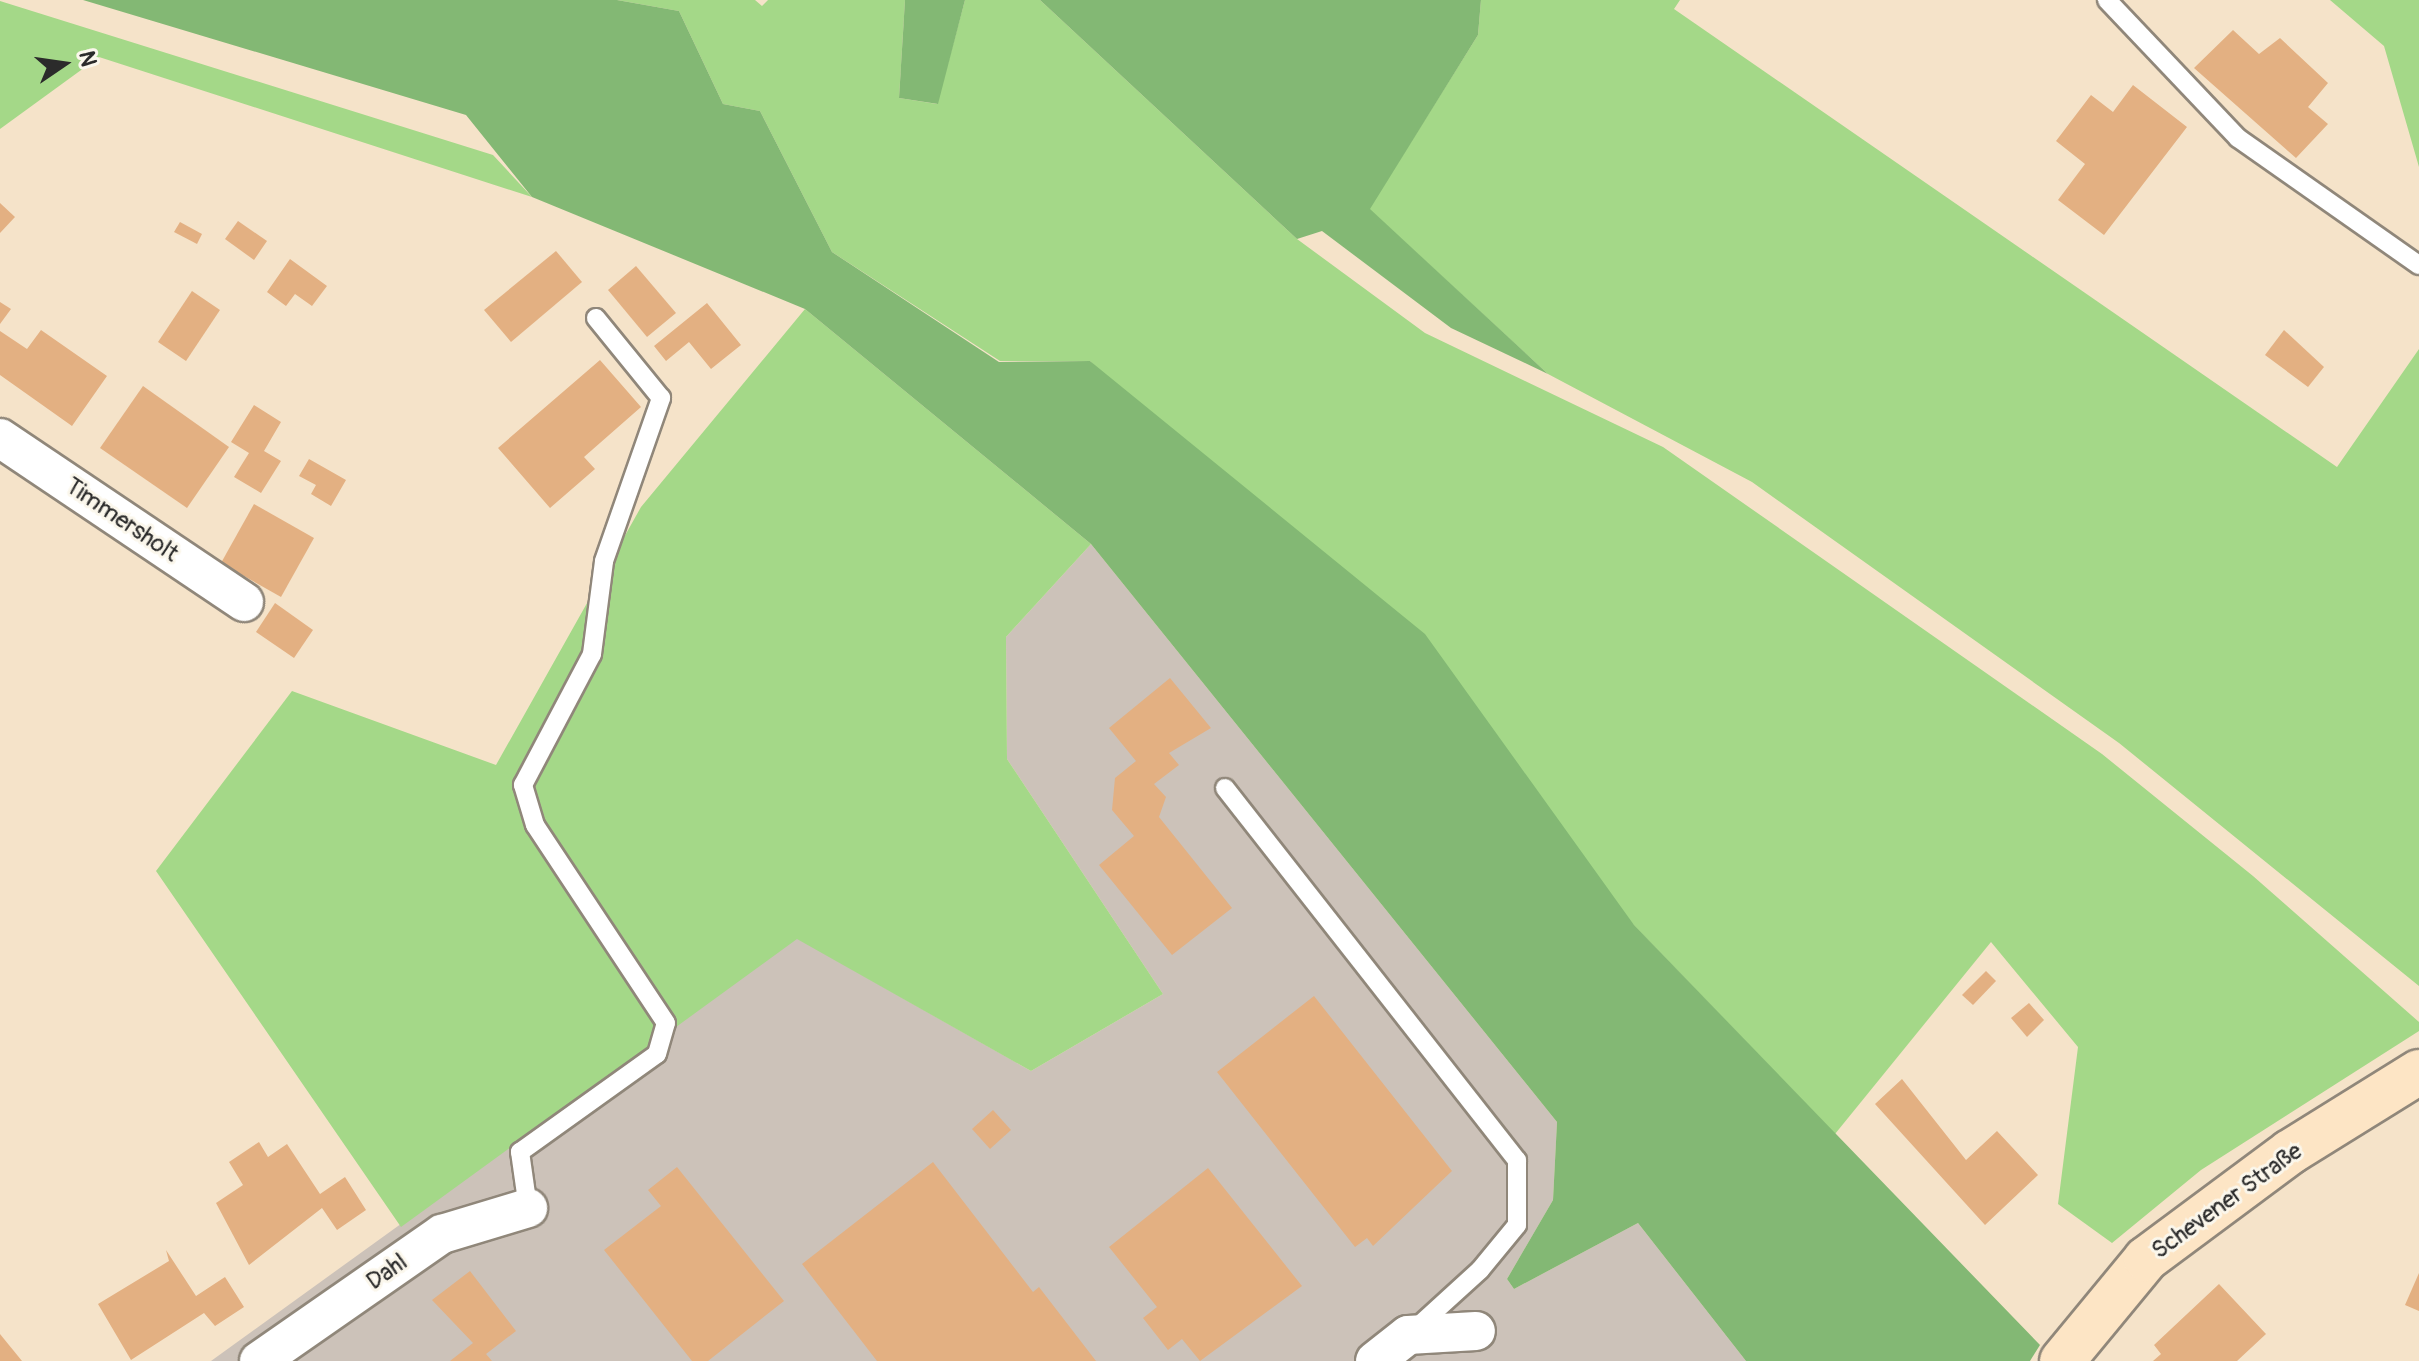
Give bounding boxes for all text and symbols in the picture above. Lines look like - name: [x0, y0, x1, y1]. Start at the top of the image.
- north arrow: [24, 24, 104, 104]
- text: N: [72, 48, 103, 69]
- street label: Timmersholt: [60, 472, 184, 568]
- street label: Schevener Straße: [2146, 1137, 2308, 1265]
- street label: Dahl: [361, 1248, 413, 1296]

